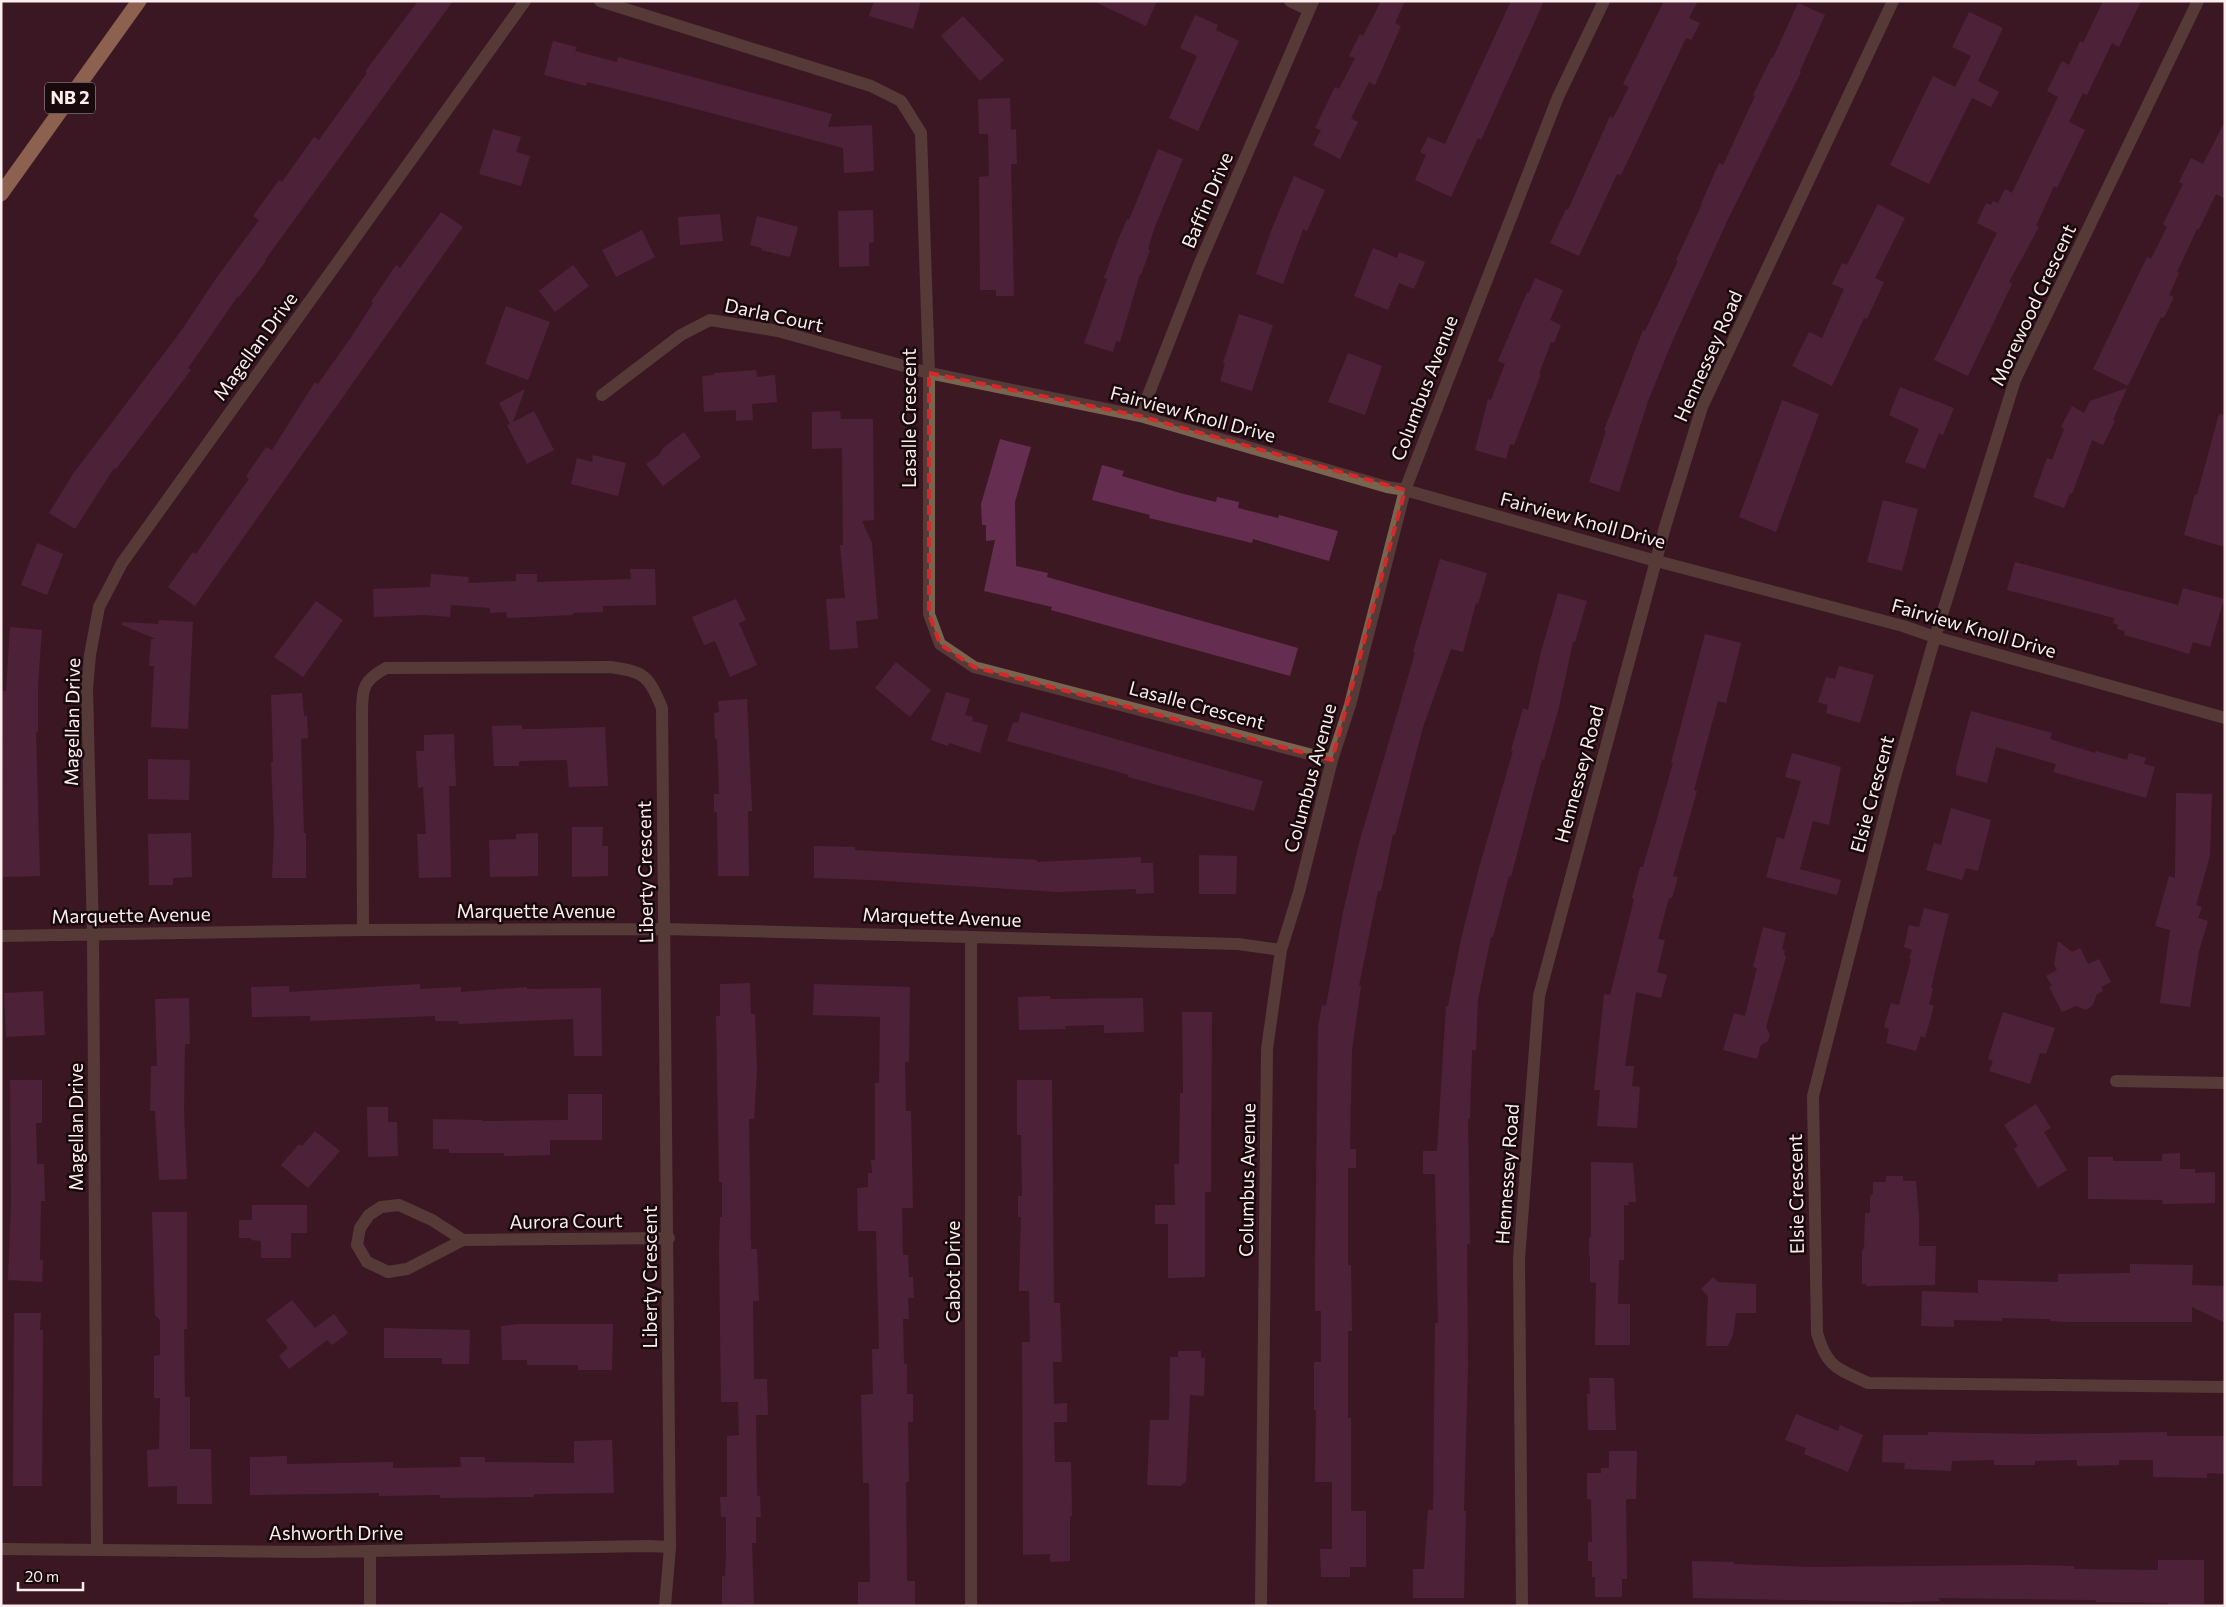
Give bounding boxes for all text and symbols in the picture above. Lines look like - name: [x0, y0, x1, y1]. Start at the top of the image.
- road number: NB 2: [45, 82, 95, 114]
- street label: Baffin Drive: [1176, 148, 1237, 251]
- street label: Morewood Crescent: [1985, 220, 2080, 389]
- street label: Magellan Drive: [208, 287, 302, 404]
- street label: Hennessey Road: [1668, 287, 1747, 425]
- street label: Darla Court: [723, 293, 826, 336]
- street label: Columbus Avenue: [1385, 312, 1462, 464]
- street label: Lasalle Crescent: [897, 348, 920, 488]
- street label: Fairview Knoll Drive: [1108, 380, 1278, 447]
- street label: Fairview Knoll Drive: [1498, 486, 1668, 553]
- street label: Fairview Knoll Drive: [1889, 593, 2059, 662]
- street label: Magellan Drive: [59, 658, 84, 786]
- street label: Lasalle Crescent: [1127, 675, 1268, 734]
- street label: Columbus Avenue: [1278, 701, 1341, 855]
- street label: Hennessey Road: [1549, 703, 1608, 845]
- street label: Elsie Crescent: [1845, 733, 1898, 855]
- street label: Liberty Crescent: [632, 800, 657, 944]
- street label: Marquette Avenue: [456, 899, 616, 922]
- street label: Marquette Avenue: [51, 902, 211, 927]
- street label: Marquette Avenue: [862, 902, 1022, 931]
- street label: Magellan Drive: [64, 1063, 87, 1191]
- street label: Columbus Avenue: [1234, 1103, 1259, 1257]
- street label: Hennessey Road: [1490, 1103, 1523, 1245]
- street label: Elsie Crescent: [1783, 1133, 1808, 1254]
- street label: Liberty Crescent: [638, 1205, 661, 1348]
- street label: Aurora Court: [509, 1208, 623, 1233]
- street label: Cabot Drive: [941, 1221, 964, 1323]
- street label: Ashworth Drive: [269, 1521, 403, 1544]
- scale bar: [18, 1560, 82, 1592]
- text: 20 m: [25, 1567, 59, 1585]

